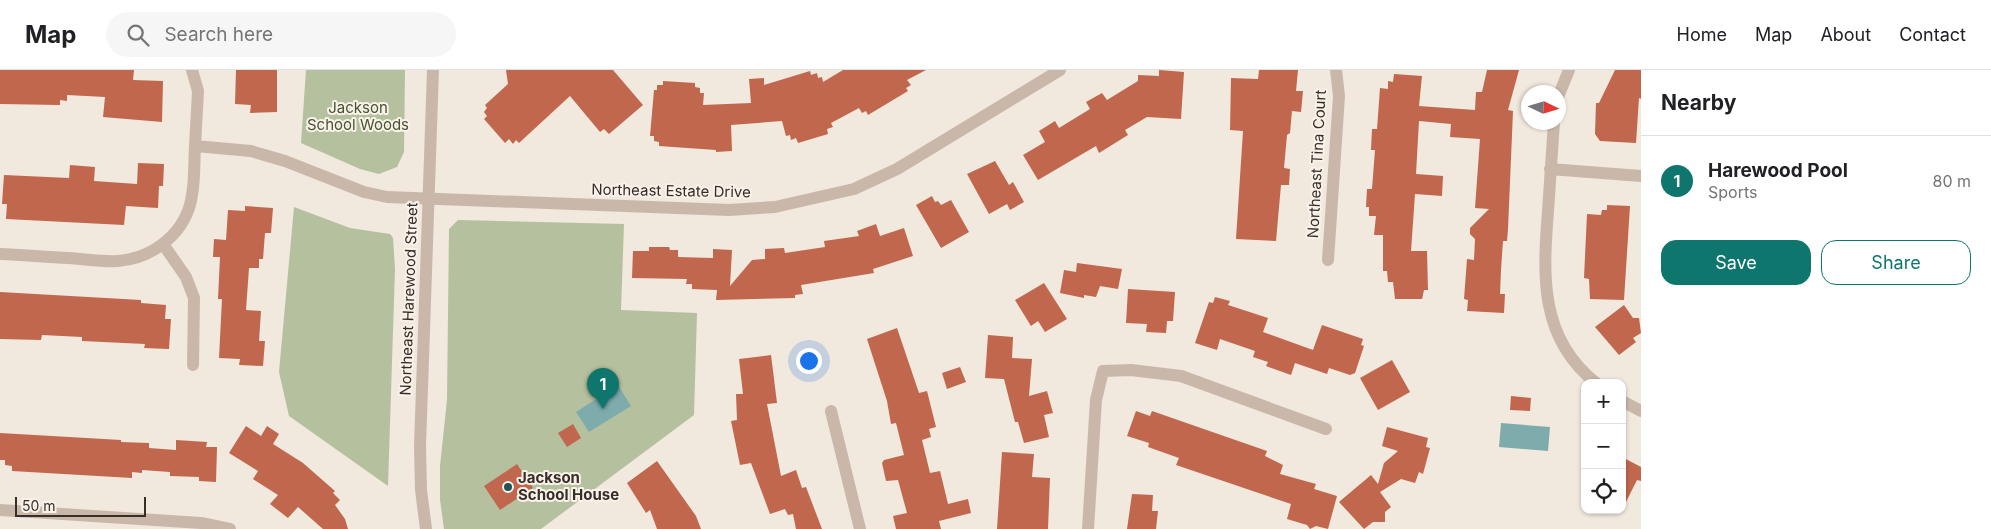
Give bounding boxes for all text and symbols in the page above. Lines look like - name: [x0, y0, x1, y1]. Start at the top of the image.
- search box: [106, 12, 456, 57]
- text: Map: [25, 20, 76, 49]
- icon: search: [124, 21, 152, 49]
- text: Search here: [164, 23, 273, 46]
- text: Home: [1677, 24, 1727, 45]
- text: Map: [1755, 24, 1792, 45]
- text: About: [1820, 24, 1871, 45]
- text: Contact: [1899, 24, 1966, 45]
- north arrow: [1521, 85, 1566, 130]
- street label: Northeast Tina Court: [1303, 89, 1330, 239]
- text: Nearby: [1661, 90, 1736, 115]
- park label: Jackson School Woods: [307, 98, 409, 134]
- text: Harewood Pool: [1708, 159, 1848, 182]
- text: 1: [1674, 171, 1680, 191]
- text: 80 m: [1932, 171, 1971, 191]
- street label: Northeast Estate Drive: [591, 180, 751, 201]
- text: Sports: [1708, 182, 1757, 202]
- street label: Northeast Harewood Street: [396, 202, 421, 396]
- button: Save: [1661, 240, 1811, 285]
- button: Share: [1821, 240, 1971, 285]
- your location: [796, 348, 822, 374]
- pin: 1: [587, 368, 619, 409]
- map controls: [1581, 379, 1626, 514]
- button: +: [1581, 379, 1626, 424]
- button: −: [1581, 424, 1626, 469]
- place label: Jackson School House: [518, 468, 619, 504]
- button: locate: [1581, 469, 1626, 514]
- marker: Jackson School House: [502, 481, 514, 493]
- scale bar: [15, 494, 146, 517]
- text: 50 m: [22, 497, 56, 514]

